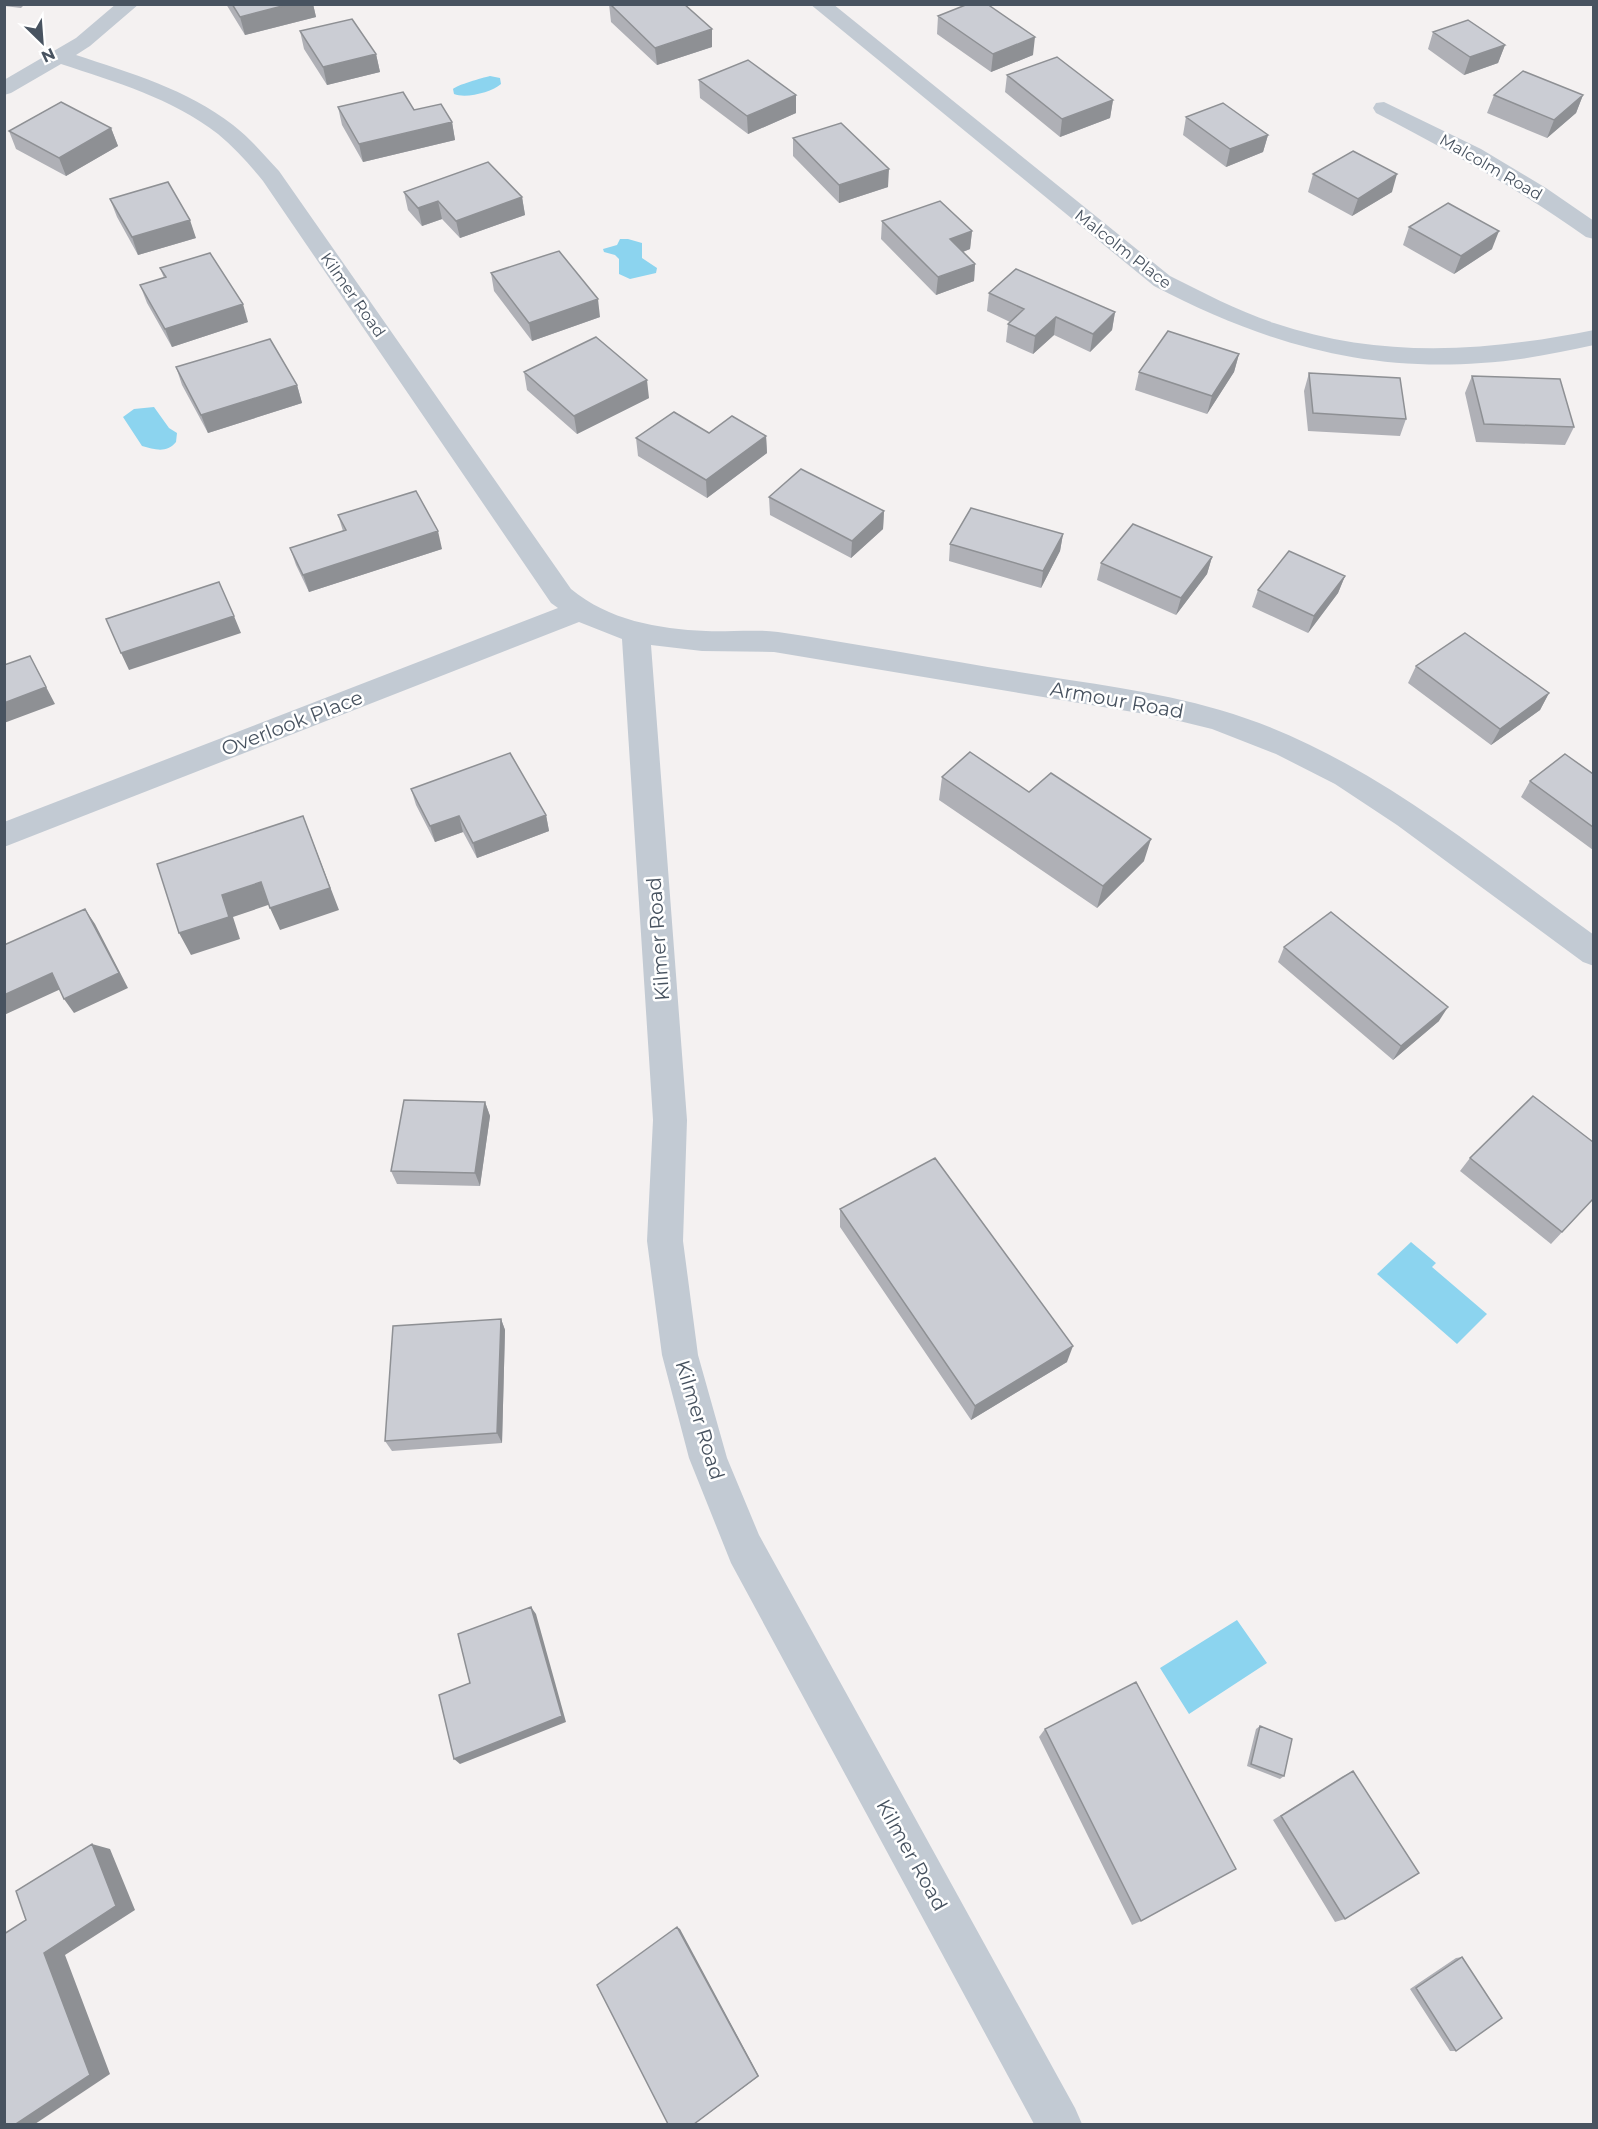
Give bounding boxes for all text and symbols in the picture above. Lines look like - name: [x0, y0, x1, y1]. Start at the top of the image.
- north arrow: [12, 12, 72, 72]
- text: N: [38, 44, 58, 66]
- street label: Malcolm Road: [1436, 130, 1546, 204]
- street label: Malcolm Place: [1071, 205, 1175, 293]
- street label: Kilmer Road: [317, 249, 389, 341]
- street label: Armour Road: [1048, 676, 1186, 724]
- street label: Overlook Place: [218, 685, 366, 761]
- street label: Kilmer Road: [642, 876, 674, 1002]
- street label: Kilmer Road: [670, 1357, 730, 1483]
- street label: Kilmer Road: [871, 1795, 953, 1915]

